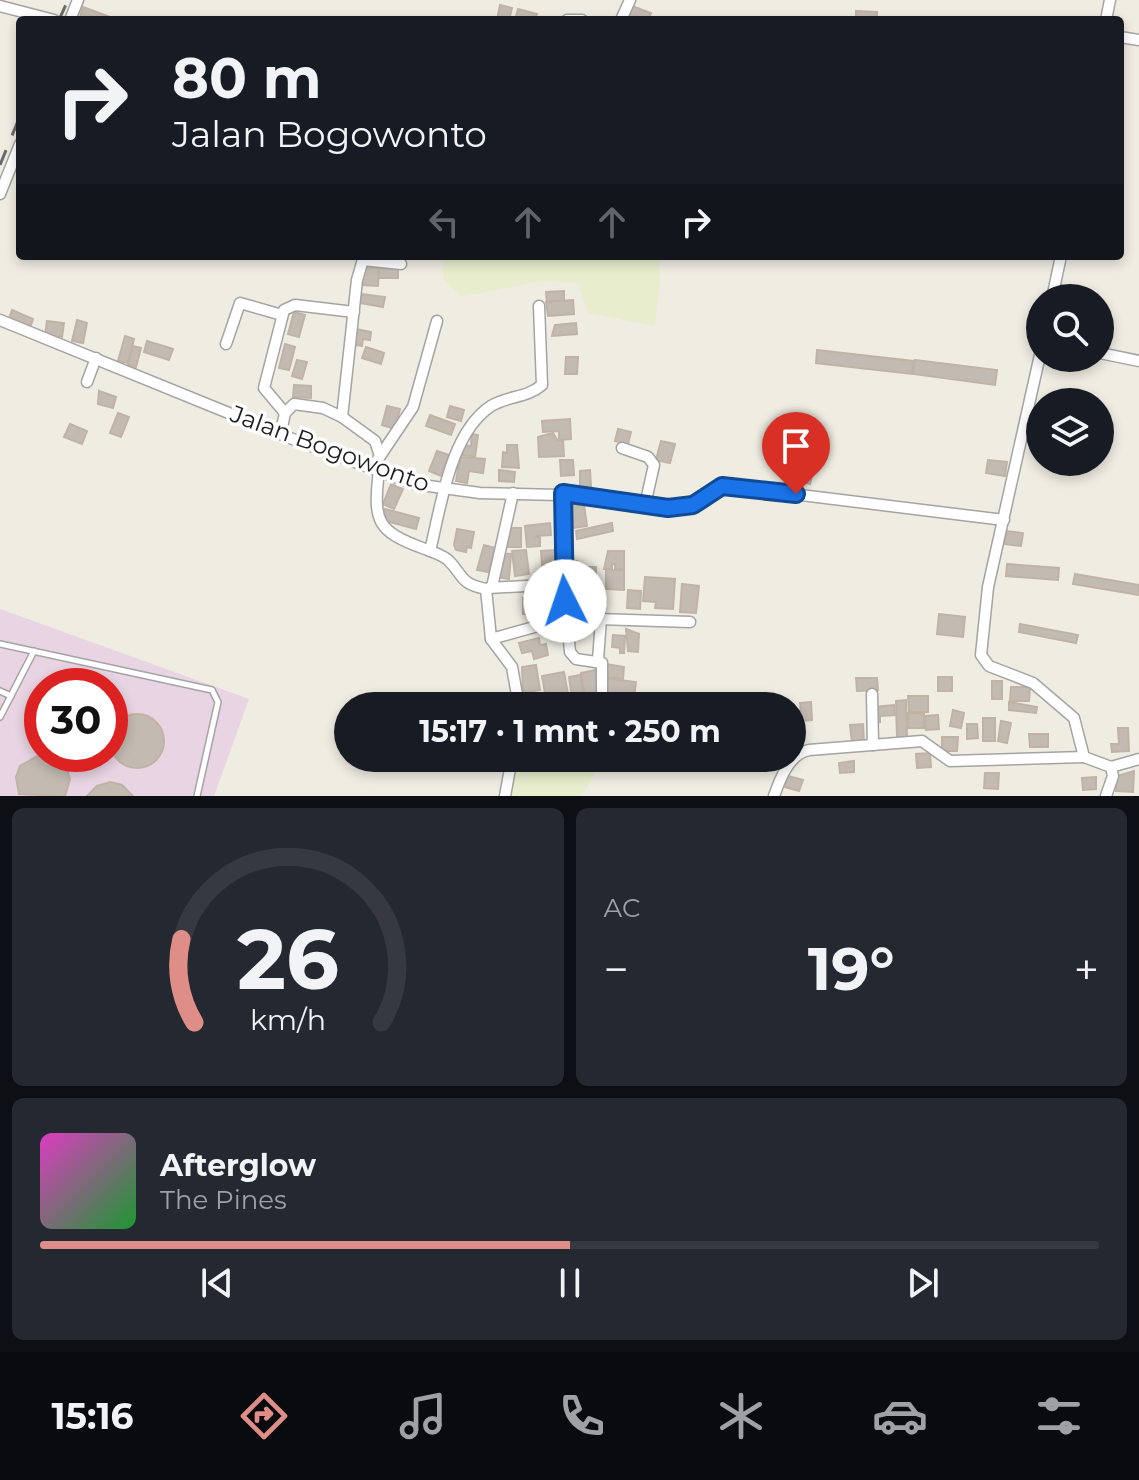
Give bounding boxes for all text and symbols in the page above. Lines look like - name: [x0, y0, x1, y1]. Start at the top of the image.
- text: 80 m: [172, 44, 322, 112]
- icon: right: [40, 48, 144, 152]
- text: Jalan Bogowonto: [172, 112, 487, 156]
- icon: left: [422, 200, 466, 244]
- icon: ahead: [506, 200, 550, 244]
- icon: ahead: [590, 200, 634, 244]
- icon: right: [674, 200, 718, 244]
- map controls: [1026, 284, 1114, 476]
- button: search: [1026, 284, 1114, 372]
- button: layers: [1026, 388, 1114, 476]
- street label: Jalan Bogowonto: [226, 399, 434, 498]
- pin: [762, 412, 830, 494]
- icon: arrive: [774, 424, 818, 468]
- position arrow: [523, 559, 607, 643]
- speed limit sign: 30: [24, 668, 128, 772]
- text: 15:17 · 1 mnt · 250 m: [419, 713, 721, 750]
- text: AC: [604, 892, 640, 924]
- text: 26: [237, 908, 339, 1010]
- text: 19°: [808, 932, 895, 1005]
- text: −: [604, 942, 629, 996]
- text: +: [1074, 942, 1099, 996]
- text: km/h: [250, 1002, 326, 1037]
- text: Afterglow: [160, 1147, 316, 1184]
- text: The Pines: [160, 1184, 287, 1216]
- icon: previous: [195, 1261, 239, 1305]
- icon: pause: [548, 1261, 592, 1305]
- icon: next: [901, 1261, 945, 1305]
- icon: directions: [236, 1388, 292, 1444]
- icon: music: [395, 1388, 451, 1444]
- icon: phone: [554, 1388, 610, 1444]
- icon: climate: [713, 1388, 769, 1444]
- icon: car: [872, 1388, 928, 1444]
- icon: filters: [1031, 1388, 1087, 1444]
- text: 15:16: [51, 1394, 134, 1438]

